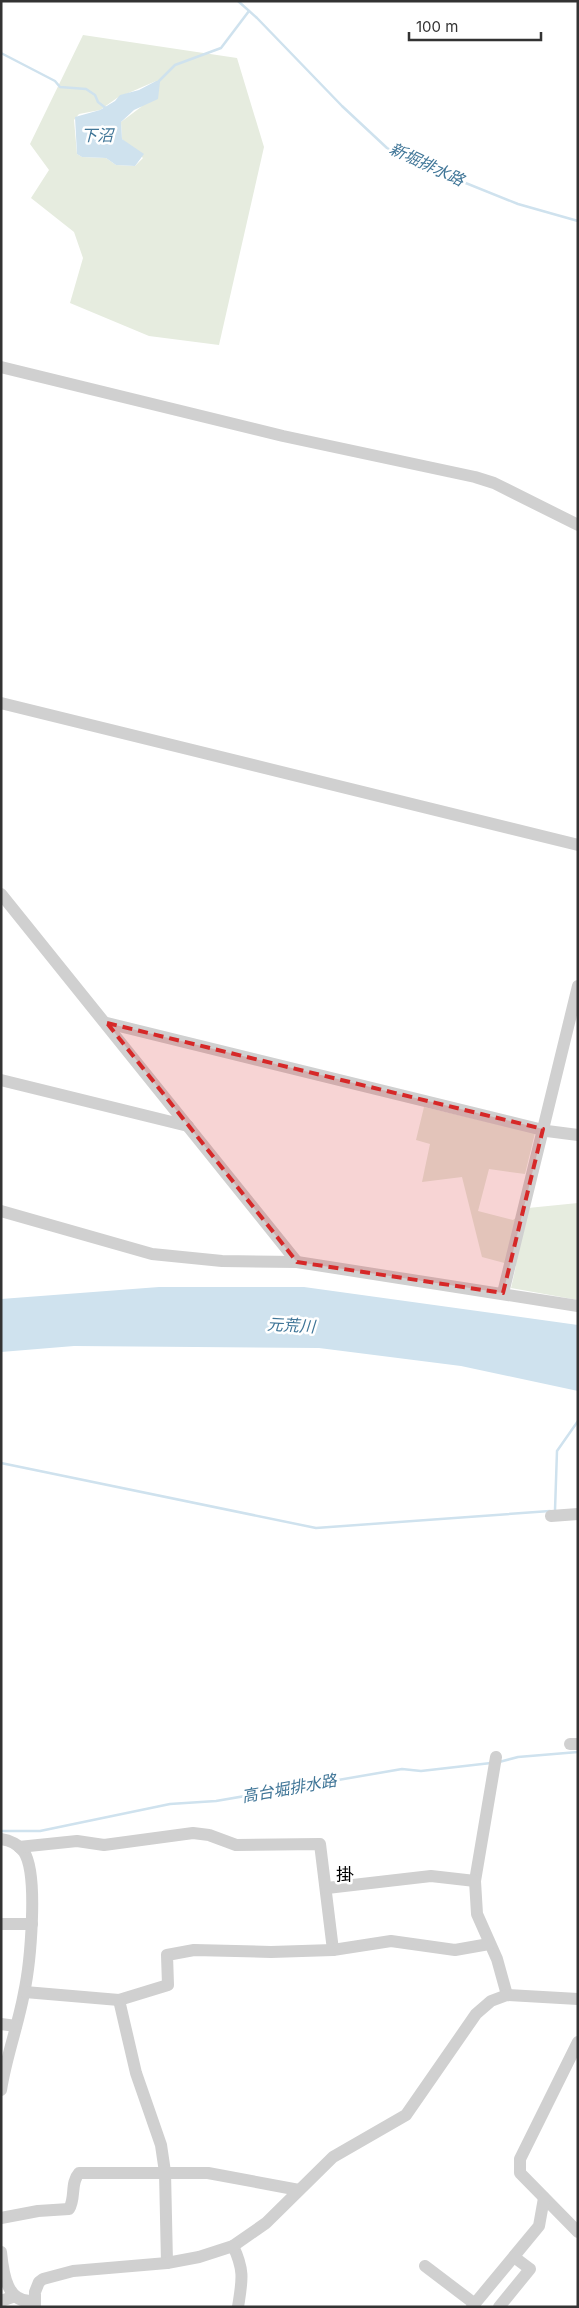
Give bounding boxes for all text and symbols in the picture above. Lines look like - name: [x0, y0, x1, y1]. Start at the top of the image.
- scale bar: [409, 10, 542, 42]
- text: 100 m: [416, 17, 458, 36]
- water label: 下沼: [81, 125, 115, 145]
- water label: 新堀排水路: [387, 138, 469, 191]
- water label: 元荒川: [267, 1314, 317, 1336]
- water label: 高台堀排水路: [240, 1769, 340, 1806]
- district label: 掛: [336, 1864, 354, 1885]

